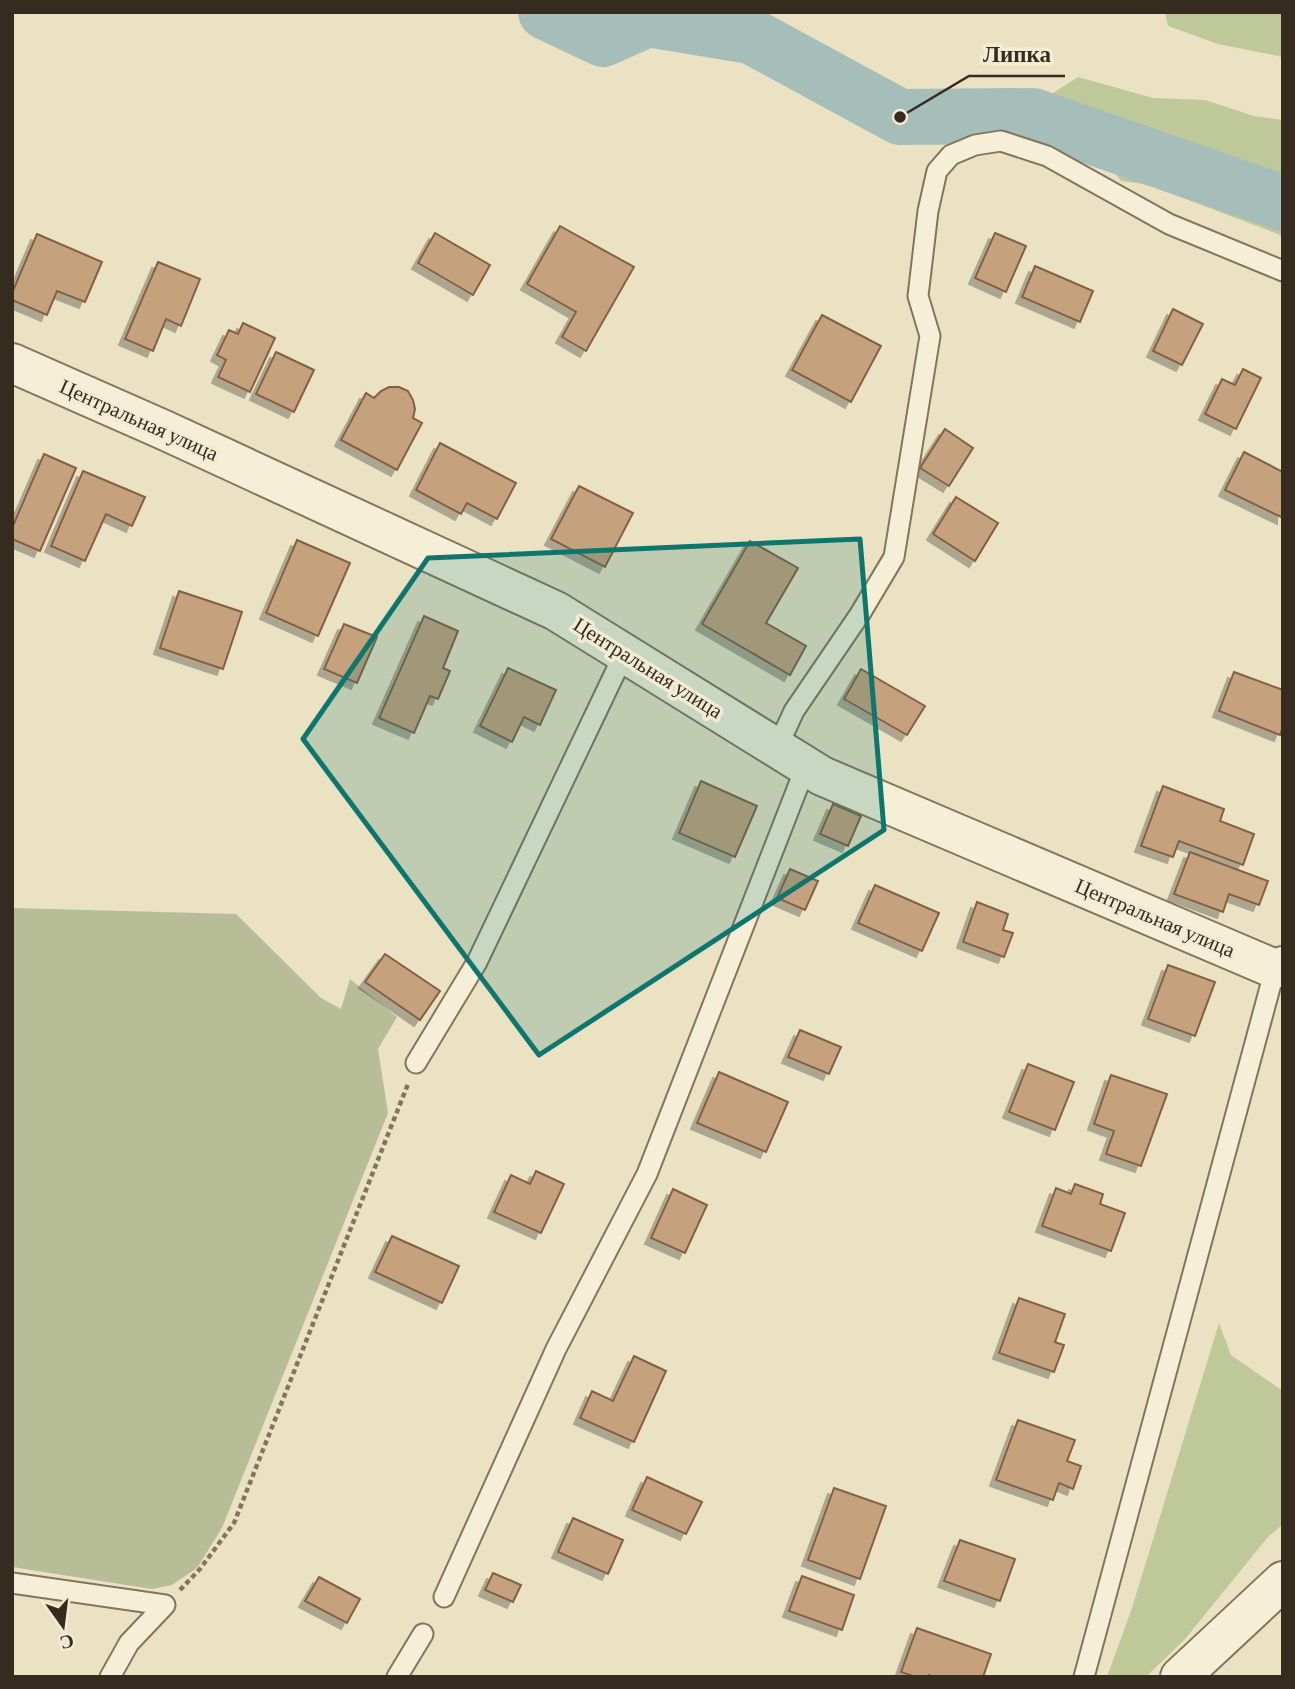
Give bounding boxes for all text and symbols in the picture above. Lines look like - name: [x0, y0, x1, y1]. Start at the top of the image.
- callout: Липка: [969, 32, 1065, 76]
- text: Липка: [983, 41, 1052, 67]
- street label: Центральная улица: [56, 374, 223, 466]
- street label: Центральная улица: [569, 612, 728, 724]
- street label: Центральная улица: [1072, 874, 1239, 963]
- north arrow: [28, 1591, 98, 1661]
- text: С: [58, 1630, 76, 1654]

